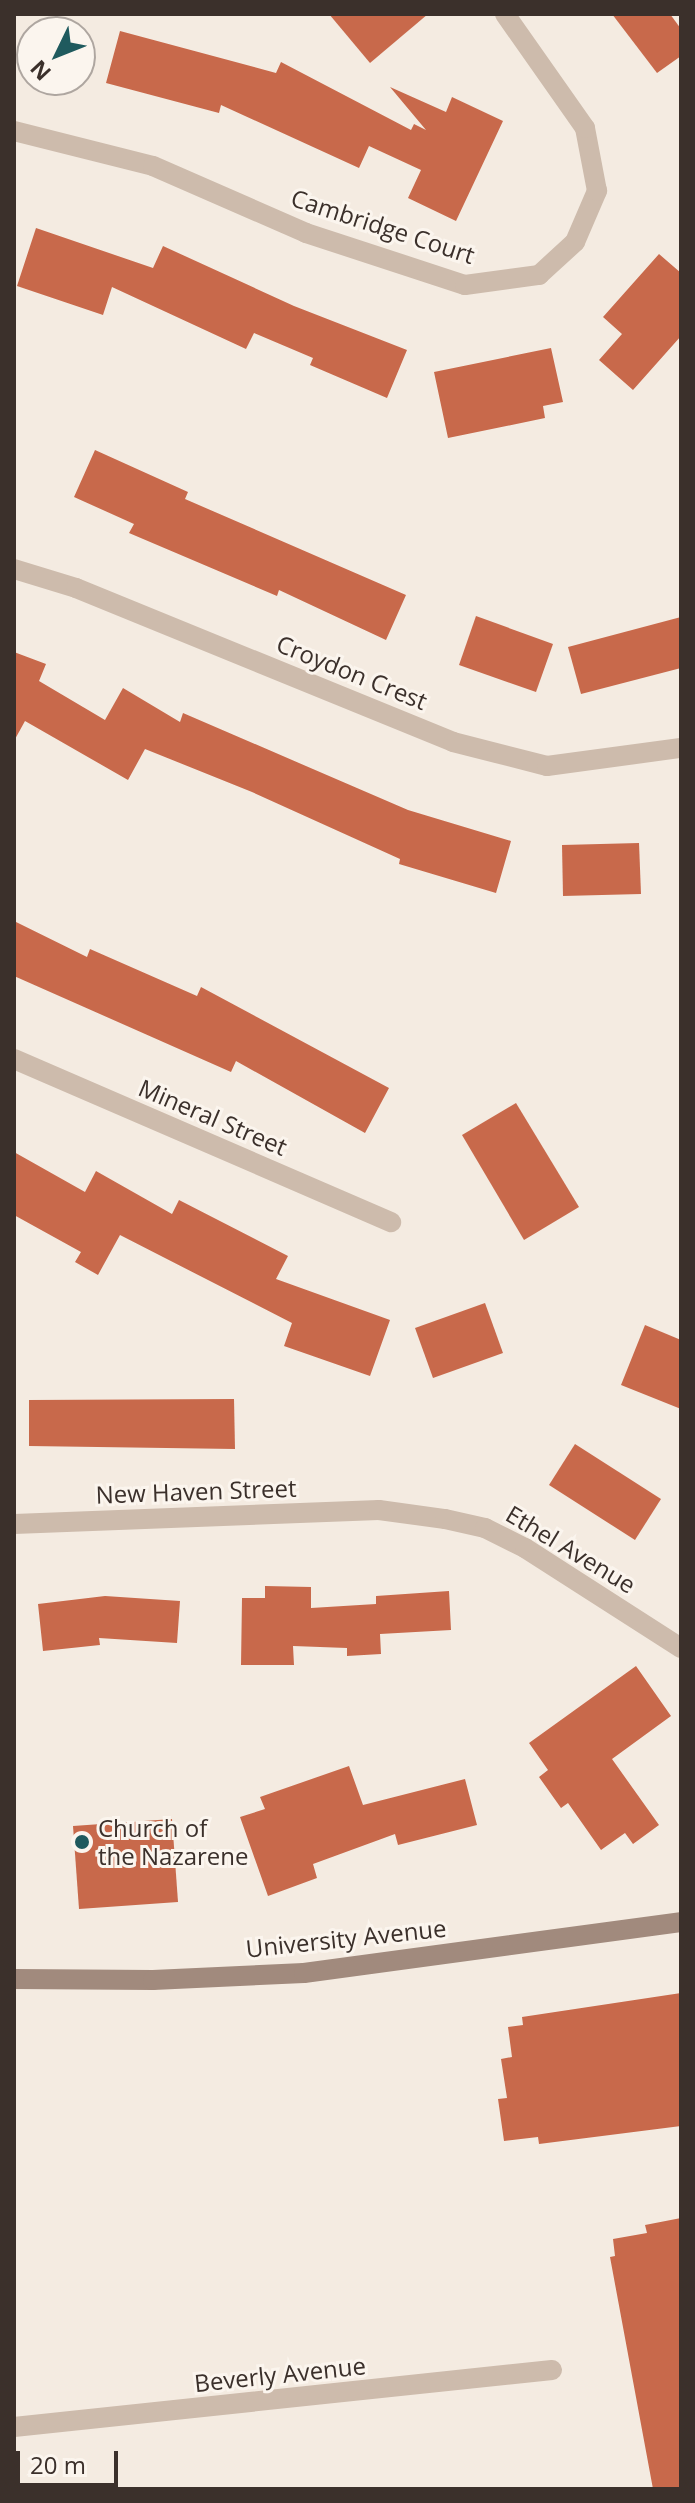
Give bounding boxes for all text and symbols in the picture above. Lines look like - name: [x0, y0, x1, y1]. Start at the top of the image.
- north arrow: [16, 16, 96, 96]
- text: N: [23, 54, 57, 88]
- street label: Cambridge Court: [288, 183, 478, 269]
- street label: Croydon Crest: [272, 629, 432, 715]
- street label: Mineral Street: [135, 1073, 291, 1161]
- street label: New Haven Street: [95, 1473, 297, 1509]
- street label: Ethel Avenue: [501, 1499, 641, 1599]
- place label: Church of the Nazarene: [98, 1814, 248, 1870]
- marker: Church of the Nazarene: [73, 1833, 91, 1851]
- street label: University Avenue: [244, 1913, 448, 1963]
- street label: Beverly Avenue: [193, 2351, 367, 2397]
- scale bar: [20, 2435, 122, 2485]
- text: 20 m: [30, 2448, 86, 2481]

